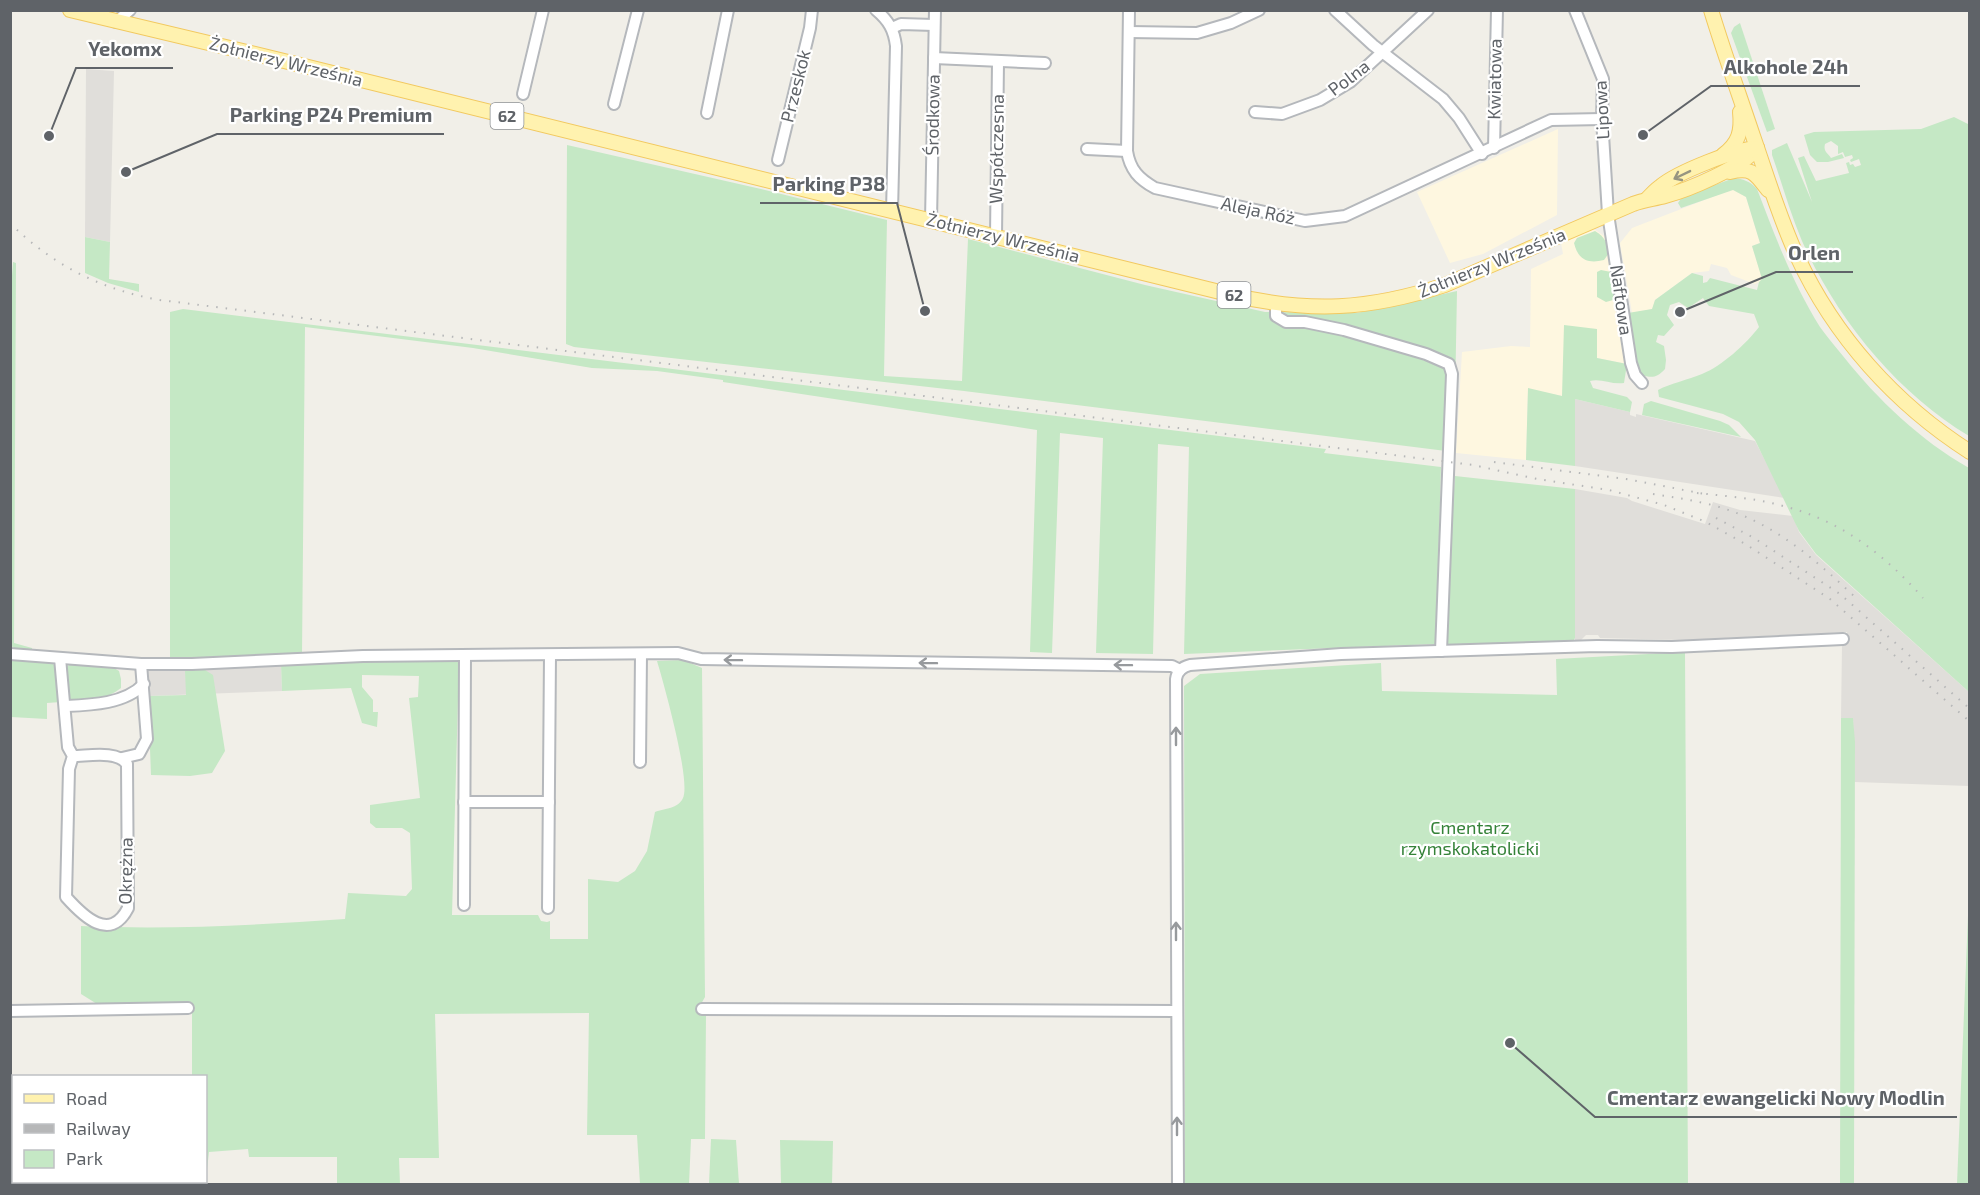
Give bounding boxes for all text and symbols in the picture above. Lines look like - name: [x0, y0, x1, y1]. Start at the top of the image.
- callout: Yekomx: [76, 30, 173, 68]
- street label: Żołnierzy Września: [207, 31, 365, 91]
- text: Yekomx: [88, 36, 162, 60]
- street label: Kwiatowa: [1482, 38, 1506, 120]
- street label: Przeskok: [775, 47, 815, 124]
- callout: Alkohole 24h: [1711, 48, 1860, 86]
- street label: Polna: [1323, 54, 1374, 100]
- text: Alkohole 24h: [1724, 54, 1848, 78]
- street label: Środkowa: [920, 74, 944, 156]
- street label: Lipowa: [1588, 80, 1614, 140]
- street label: Współczesna: [984, 94, 1008, 204]
- callout: Parking P24 Premium: [217, 96, 444, 134]
- text: Parking P24 Premium: [230, 102, 432, 126]
- road number: 62: [490, 103, 524, 129]
- callout: Parking P38: [760, 165, 897, 203]
- one-way arrow: [1673, 170, 1691, 182]
- text: Parking P38: [772, 171, 886, 195]
- street label: Aleja Róż: [1219, 191, 1297, 229]
- street label: Żołnierzy Września: [924, 207, 1082, 267]
- street label: Żołnierzy Września: [1415, 222, 1569, 302]
- callout: Orlen: [1776, 234, 1853, 272]
- text: Orlen: [1788, 240, 1840, 264]
- street label: Naftowa: [1606, 263, 1638, 337]
- road number: 62: [1218, 282, 1250, 308]
- one-way arrow: [723, 654, 743, 666]
- one-way arrow: [918, 657, 938, 669]
- one-way arrow: [1113, 659, 1133, 671]
- one-way arrow: [1170, 727, 1182, 747]
- park label: Cmentarz rzymskokatolicki: [1401, 816, 1539, 859]
- street label: Okrężna: [113, 837, 137, 905]
- one-way arrow: [1170, 922, 1182, 942]
- legend: [12, 1075, 207, 1183]
- callout: Cmentarz ewangelicki Nowy Modlin: [1595, 1079, 1957, 1117]
- text: Cmentarz ewangelicki Nowy Modlin: [1607, 1085, 1945, 1110]
- text: Road: [66, 1087, 107, 1109]
- text: Railway: [66, 1117, 131, 1139]
- one-way arrow: [1171, 1117, 1183, 1137]
- text: Park: [66, 1147, 103, 1169]

